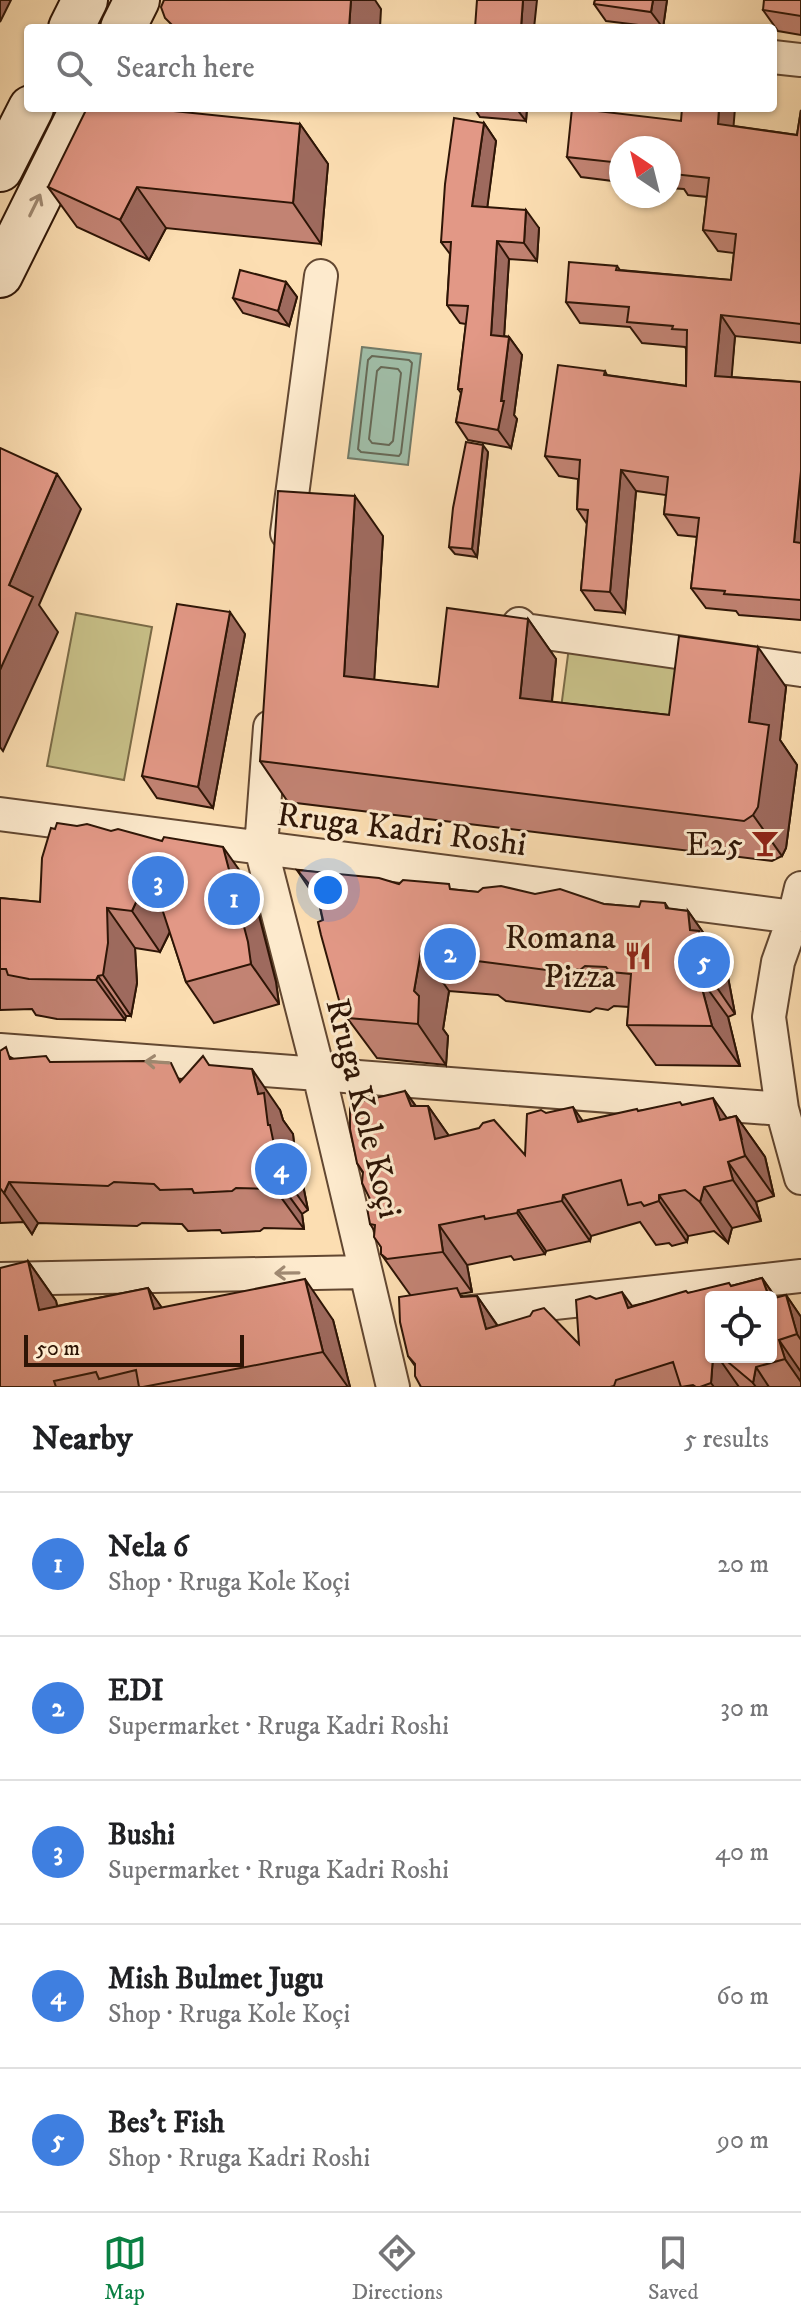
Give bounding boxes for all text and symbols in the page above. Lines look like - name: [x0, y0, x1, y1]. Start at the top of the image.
- search box: [24, 24, 777, 112]
- icon: search: [52, 46, 96, 90]
- text: Search here: [116, 50, 255, 87]
- north arrow: [609, 136, 681, 208]
- one-way arrow: [28, 194, 43, 218]
- street label: Rruga Kadri Roshi: [275, 794, 529, 866]
- place label: E25: [686, 824, 743, 866]
- bar icon: E25: [750, 828, 780, 858]
- pin: 3: [132, 852, 184, 912]
- pin: 1: [208, 869, 260, 929]
- your location: [308, 870, 348, 910]
- place label: Romana Pizza: [505, 917, 617, 998]
- pin: 2: [424, 924, 476, 984]
- pin: 5: [678, 932, 730, 992]
- restaurant icon: Romana Pizza: [623, 941, 653, 971]
- street label: Rruga Kole Koçi: [315, 994, 411, 1223]
- one-way arrow: [144, 1054, 171, 1069]
- pin: 4: [255, 1139, 307, 1199]
- one-way arrow: [274, 1265, 301, 1281]
- map controls: [705, 1291, 777, 1363]
- button: locate: [705, 1291, 777, 1363]
- scale bar: [24, 1331, 244, 1367]
- text: 50 m: [36, 1335, 80, 1362]
- text: Nearby: [32, 1418, 133, 1460]
- text: 5 results: [684, 1423, 769, 1456]
- text: Nela 6: [108, 1529, 188, 1566]
- text: 1: [53, 1548, 63, 1581]
- text: 20 m: [717, 1548, 769, 1581]
- text: Shop · Rruga Kole Koçi: [108, 1566, 350, 1599]
- text: EDI: [108, 1673, 164, 1710]
- text: 2: [52, 1692, 64, 1725]
- text: 30 m: [720, 1692, 769, 1725]
- text: Supermarket · Rruga Kadri Roshi: [108, 1710, 449, 1743]
- text: Bushi: [108, 1817, 175, 1854]
- text: 3: [53, 1836, 63, 1869]
- text: 40 m: [715, 1836, 769, 1869]
- text: Supermarket · Rruga Kadri Roshi: [108, 1854, 449, 1887]
- text: Mish Bulmet Jugu: [108, 1961, 324, 1998]
- text: 4: [51, 1980, 65, 2013]
- text: 60 m: [716, 1980, 769, 2013]
- text: Shop · Rruga Kole Koçi: [108, 1998, 350, 2031]
- text: Bes't Fish: [108, 2105, 225, 2142]
- text: 5: [52, 2124, 64, 2157]
- text: 90 m: [717, 2124, 769, 2157]
- text: Shop · Rruga Kadri Roshi: [108, 2142, 370, 2175]
- tab: Map: [103, 2231, 147, 2306]
- tab: Directions: [352, 2231, 443, 2306]
- tab: Saved: [648, 2231, 698, 2306]

